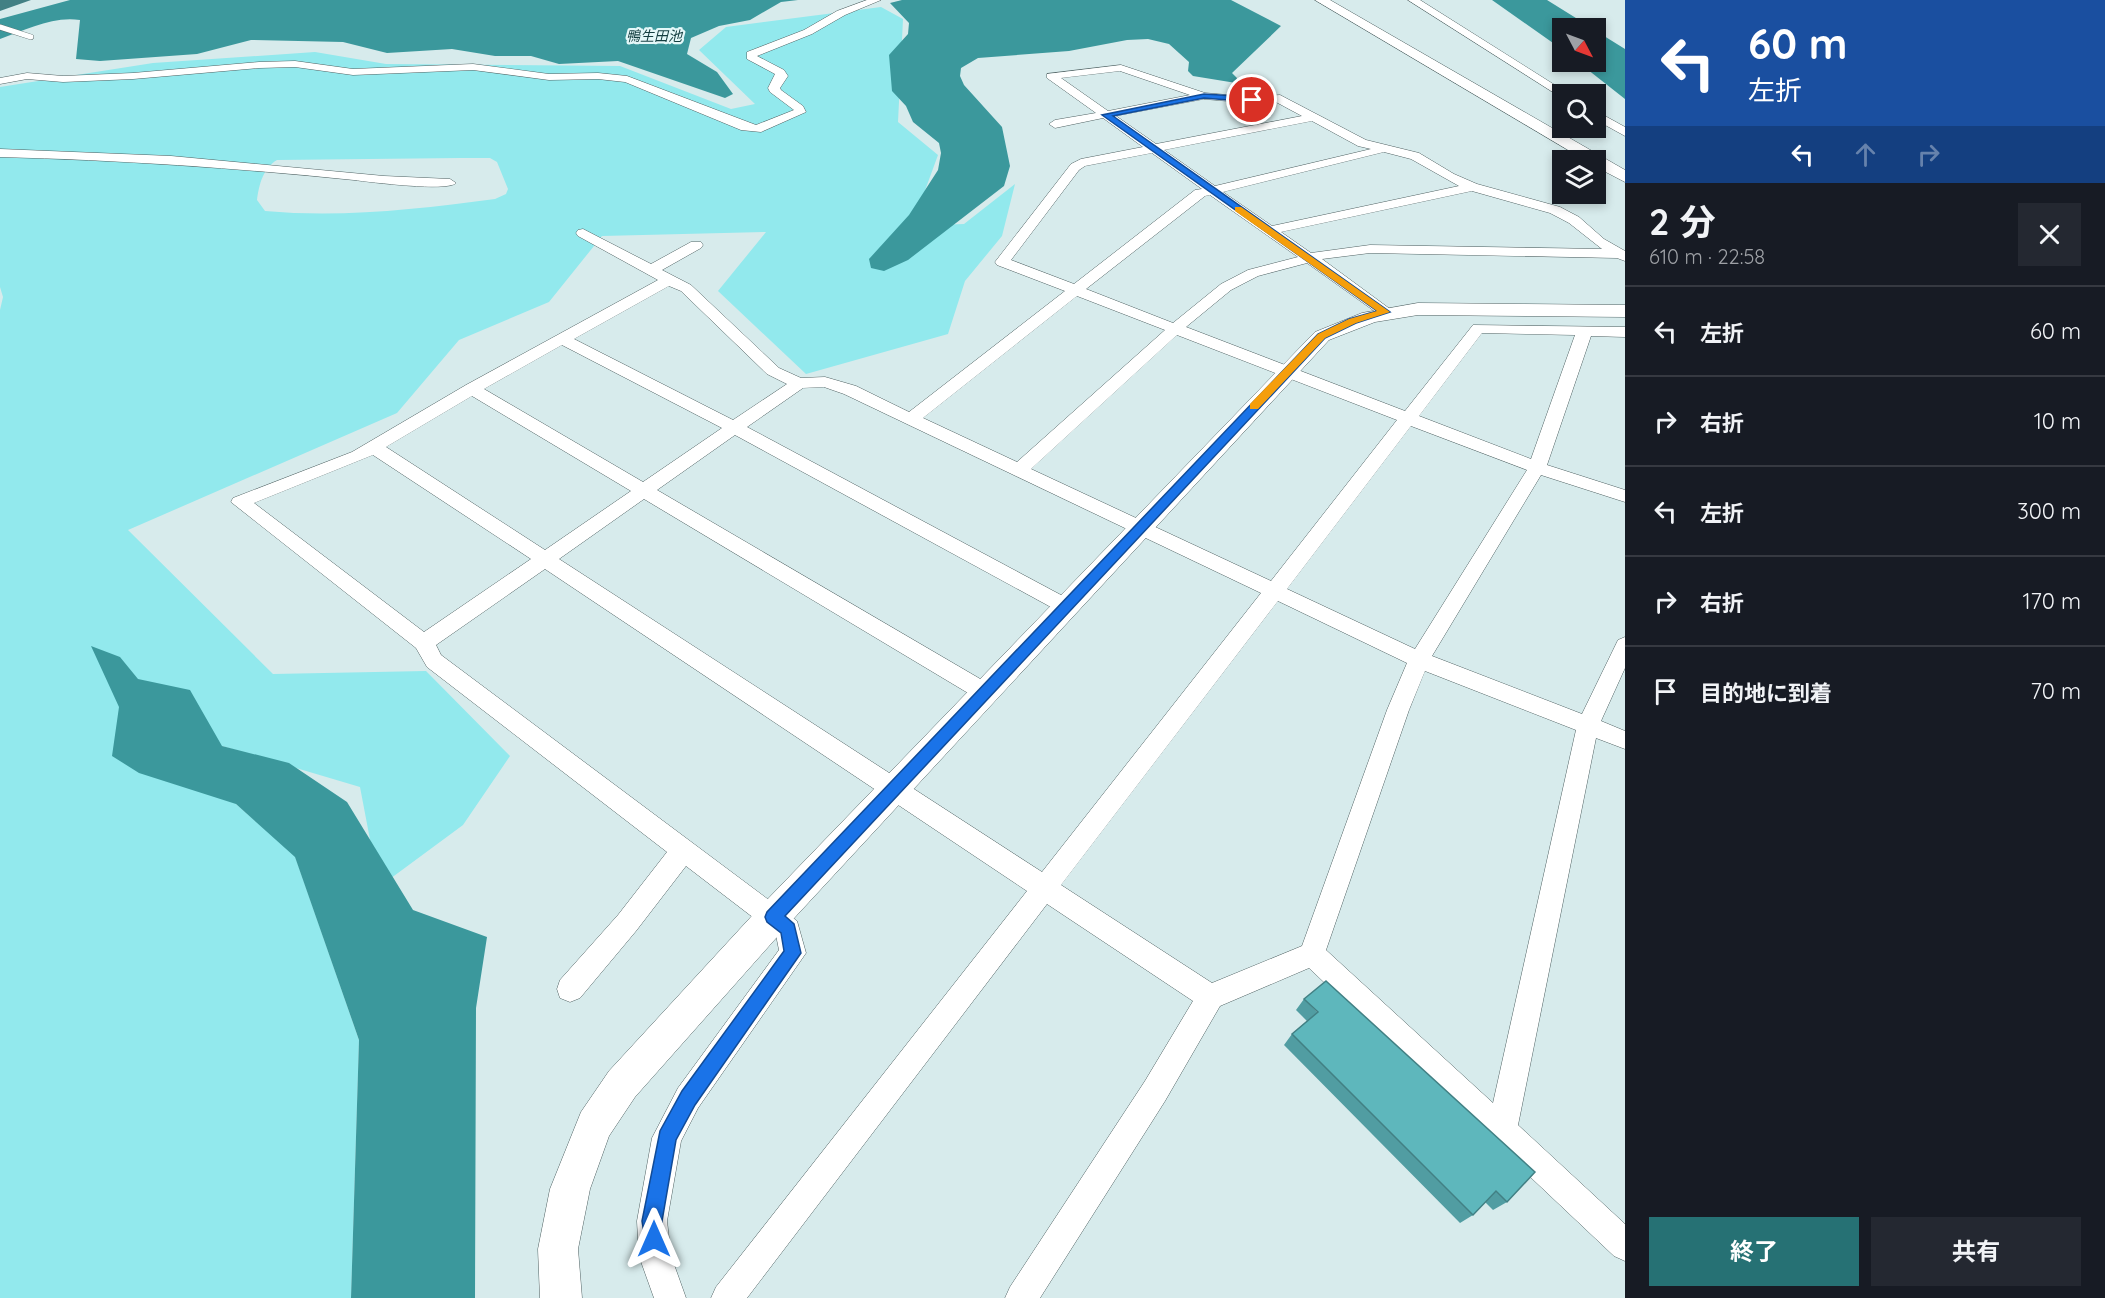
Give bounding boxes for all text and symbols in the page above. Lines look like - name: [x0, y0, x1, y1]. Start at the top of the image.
- text: 60 m: [1748, 17, 1848, 70]
- north arrow: [1552, 18, 1606, 72]
- map controls: [1552, 18, 1606, 204]
- icon: left: [1649, 24, 1727, 102]
- water label: 鴨生田池: [626, 27, 684, 45]
- text: 左折: [1748, 73, 1802, 107]
- pin: [1226, 74, 1277, 125]
- icon: arrive: [1235, 83, 1268, 116]
- button: search: [1552, 84, 1606, 138]
- icon: left: [1786, 138, 1819, 171]
- icon: ahead: [1849, 138, 1882, 171]
- icon: right: [1912, 138, 1945, 171]
- button: layers: [1552, 150, 1606, 204]
- text: 2 分: [1649, 199, 1716, 244]
- button: close: [2018, 203, 2081, 266]
- text: 610 m · 22:58: [1649, 244, 1765, 269]
- icon: left: [1649, 315, 1682, 348]
- text: 60 m: [2030, 317, 2081, 345]
- text: 左折: [1700, 319, 1744, 347]
- icon: right: [1649, 405, 1682, 438]
- text: 10 m: [2034, 407, 2081, 435]
- text: 右折: [1700, 409, 1744, 437]
- icon: left: [1649, 495, 1682, 528]
- text: 300 m: [2017, 497, 2081, 525]
- text: 左折: [1700, 499, 1744, 527]
- icon: right: [1649, 585, 1682, 618]
- text: 170 m: [2022, 587, 2081, 615]
- text: 右折: [1700, 589, 1744, 617]
- icon: arrive: [1649, 675, 1682, 708]
- text: 70 m: [2031, 677, 2081, 705]
- text: 目的地に到着: [1700, 679, 1832, 707]
- position arrow: [622, 1207, 686, 1271]
- button: 終了: [1649, 1217, 1859, 1286]
- button: 共有: [1871, 1217, 2081, 1286]

